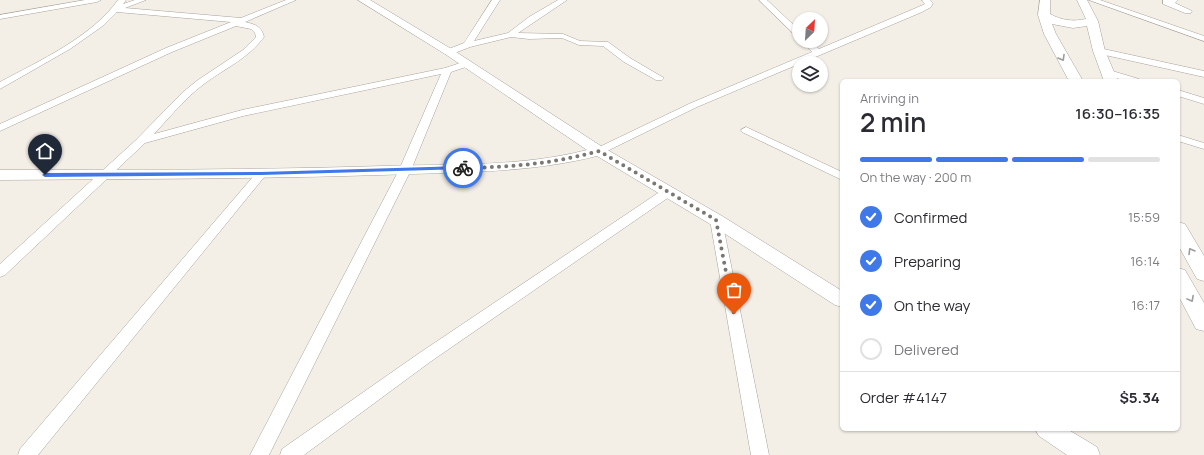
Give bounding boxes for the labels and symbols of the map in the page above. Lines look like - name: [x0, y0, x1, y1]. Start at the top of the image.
- north arrow: [792, 12, 828, 48]
- one-way arrow: [1058, 54, 1065, 61]
- pin: [28, 134, 62, 175]
- courier: [443, 148, 483, 188]
- one-way arrow: [1188, 248, 1195, 255]
- pin: [717, 273, 751, 314]
- one-way arrow: [1186, 295, 1194, 302]

